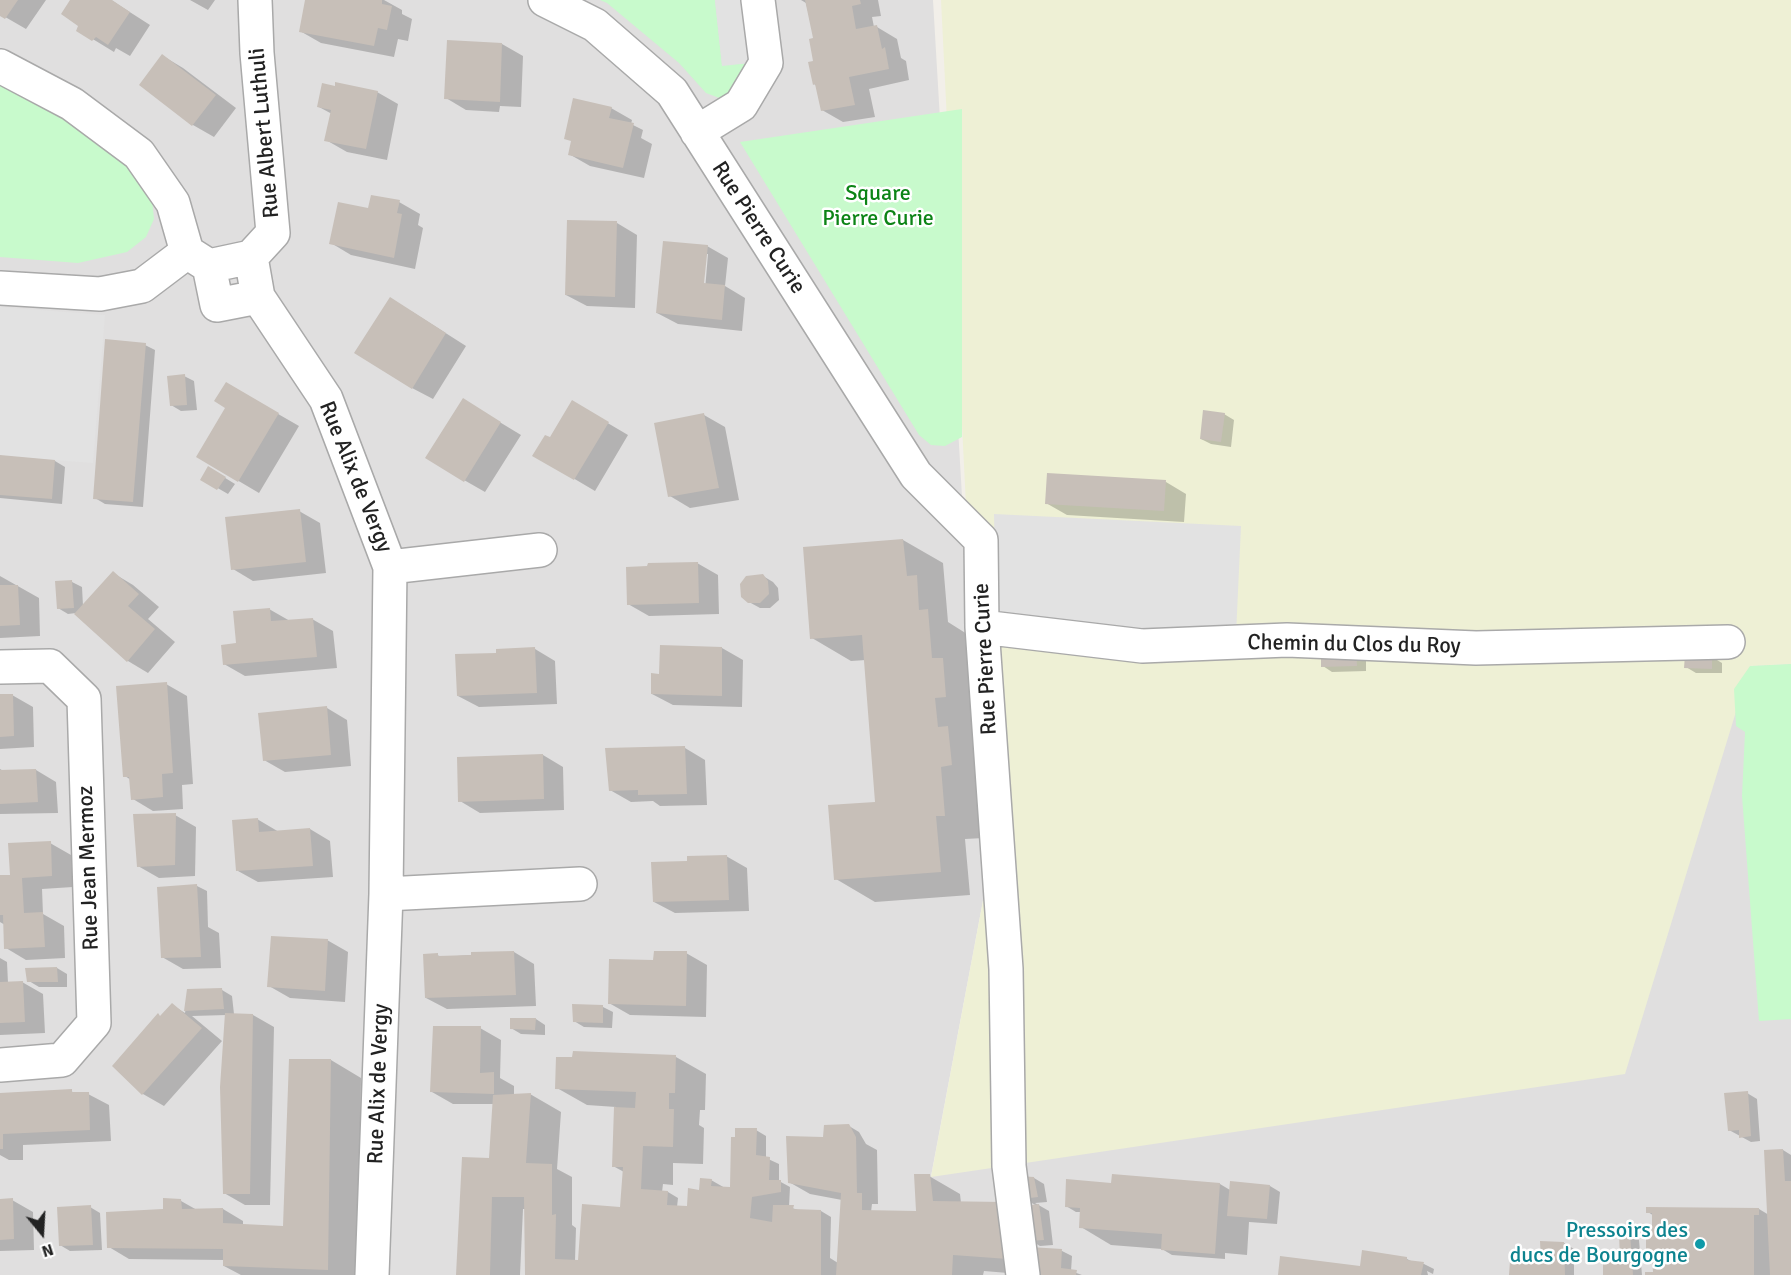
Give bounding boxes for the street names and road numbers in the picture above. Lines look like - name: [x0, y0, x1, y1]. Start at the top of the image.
- street label: Rue Albert Luthuli: [244, 47, 286, 219]
- street label: Rue Pierre Curie: [705, 157, 811, 299]
- street label: Rue Alix de Vergy: [313, 398, 397, 556]
- street label: Rue Pierre Curie: [969, 582, 1003, 736]
- street label: Chemin du Clos du Roy: [1247, 630, 1461, 660]
- street label: Rue Jean Mermoz: [73, 785, 105, 951]
- street label: Rue Alix de Vergy: [363, 1003, 395, 1165]

